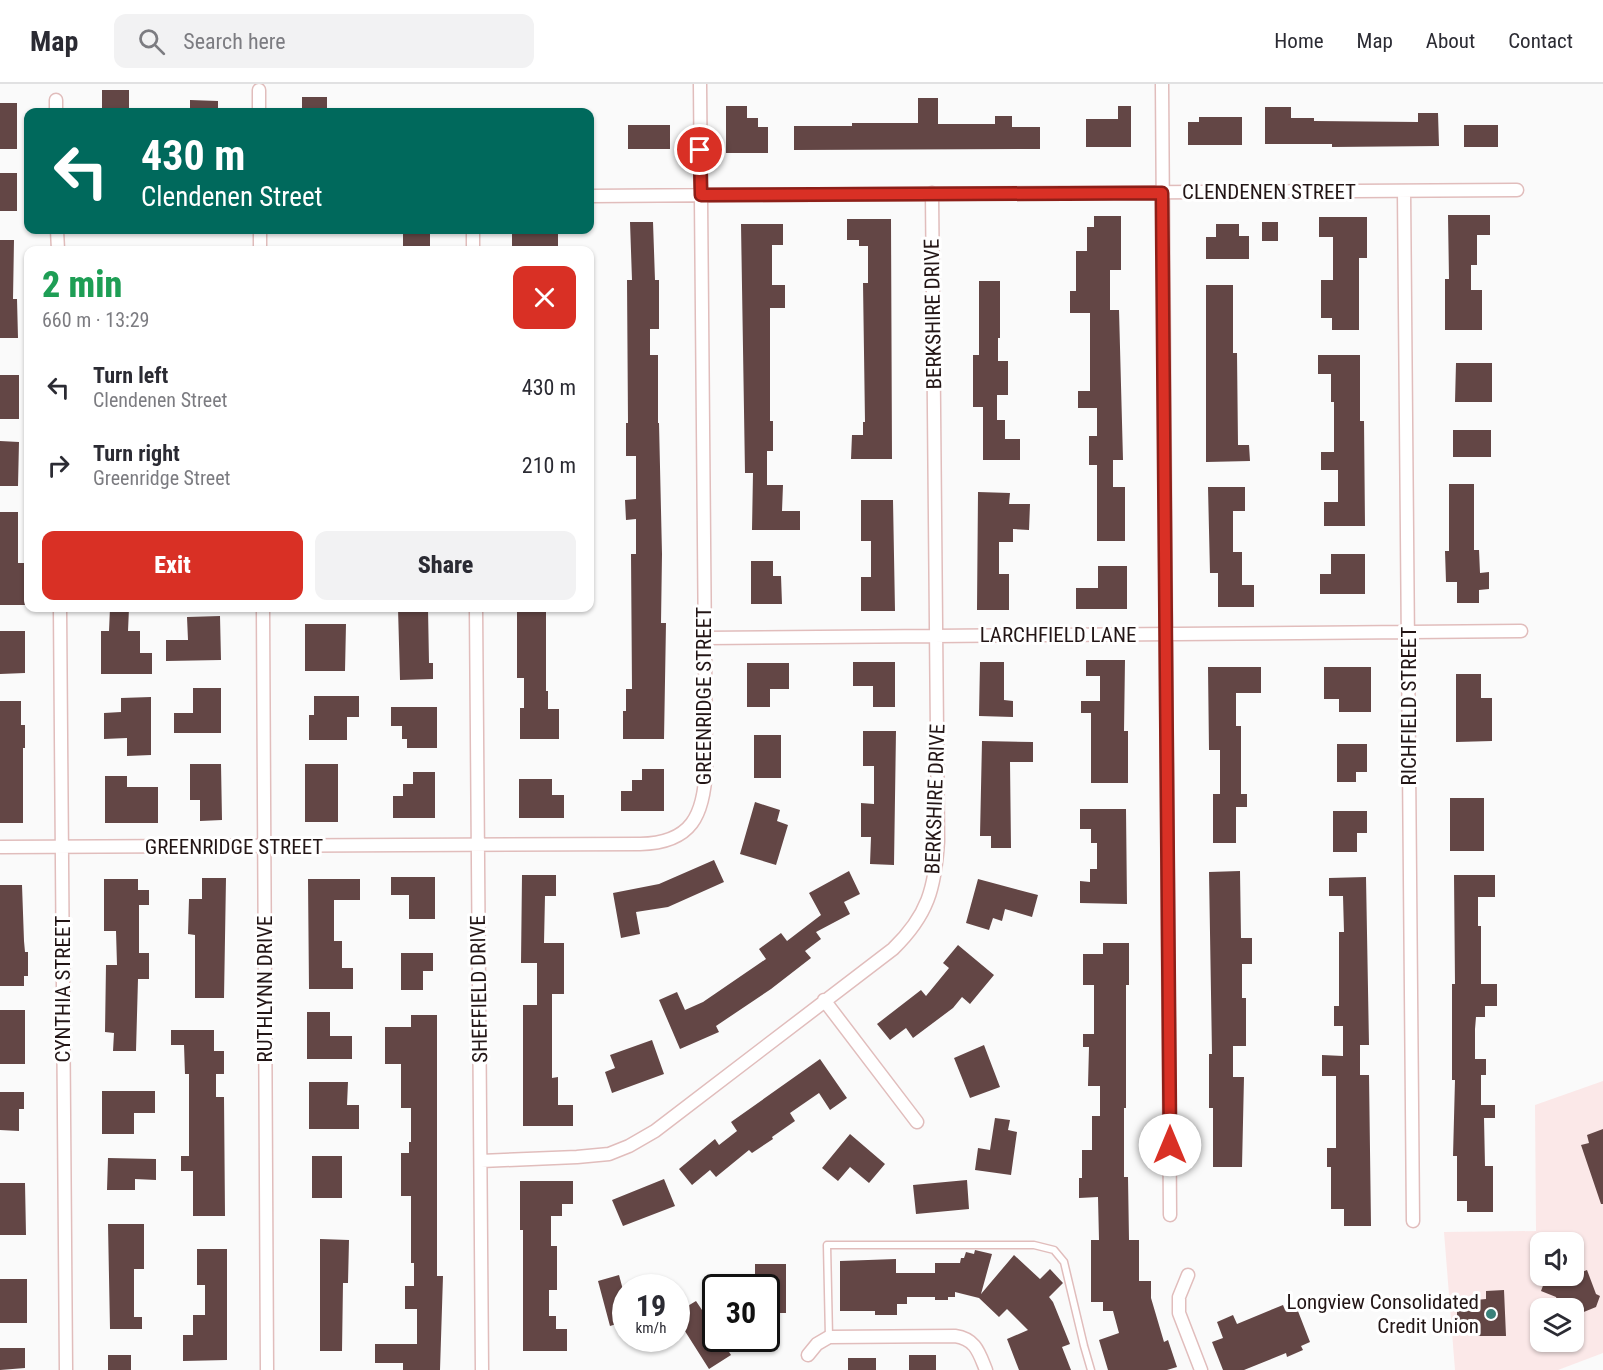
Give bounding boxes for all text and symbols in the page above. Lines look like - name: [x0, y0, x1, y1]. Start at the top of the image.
- search box: [114, 14, 534, 68]
- text: Map: [30, 25, 78, 58]
- icon: search: [135, 25, 168, 58]
- text: Search here: [183, 29, 286, 54]
- text: Home: [1274, 29, 1324, 53]
- text: Map: [1357, 29, 1393, 53]
- text: About: [1426, 29, 1475, 53]
- text: Contact: [1508, 29, 1573, 53]
- pin: [674, 124, 725, 175]
- text: 430 m: [141, 131, 246, 180]
- icon: left: [42, 132, 120, 210]
- icon: arrive: [683, 133, 716, 166]
- street label: CLENDENEN STREET: [1182, 180, 1356, 204]
- text: Clendenen Street: [141, 181, 323, 213]
- street label: BERKSHIRE DRIVE: [920, 238, 946, 390]
- text: 2 min: [42, 264, 122, 306]
- button: close: [513, 266, 576, 329]
- text: 660 m · 13:29: [42, 308, 149, 332]
- text: Turn left: [93, 363, 168, 388]
- icon: left: [42, 371, 75, 404]
- text: 430 m: [522, 375, 576, 400]
- text: Clendenen Street: [93, 388, 228, 412]
- text: Turn right: [93, 441, 180, 466]
- icon: right: [42, 449, 75, 482]
- text: 210 m: [522, 453, 576, 478]
- text: Greenridge Street: [93, 466, 230, 490]
- button: Exit: [42, 531, 303, 600]
- button: Share: [315, 531, 576, 600]
- street label: GREENRIDGE STREET: [692, 607, 716, 785]
- street label: LARCHFIELD LANE: [980, 623, 1136, 647]
- street label: RICHFIELD STREET: [1397, 626, 1421, 785]
- street label: BERKSHIRE DRIVE: [920, 723, 950, 875]
- street label: GREENRIDGE STREET: [145, 835, 323, 859]
- street label: CYNTHIA STREET: [51, 915, 75, 1062]
- street label: SHEFFIELD DRIVE: [466, 915, 492, 1063]
- street label: RUTHLYNN DRIVE: [253, 916, 277, 1062]
- position arrow: [1138, 1113, 1202, 1177]
- map controls: [1530, 1232, 1584, 1352]
- button: sound: [1530, 1232, 1584, 1286]
- speed limit sign: 30: [702, 1274, 780, 1352]
- text: 19: [636, 1288, 666, 1323]
- place label: Longview Consolidated Credit Union: [1287, 1290, 1479, 1338]
- button: layers: [1530, 1298, 1584, 1352]
- marker: Longview Consolidated Credit Union: [1484, 1307, 1498, 1321]
- text: km/h: [636, 1319, 666, 1337]

